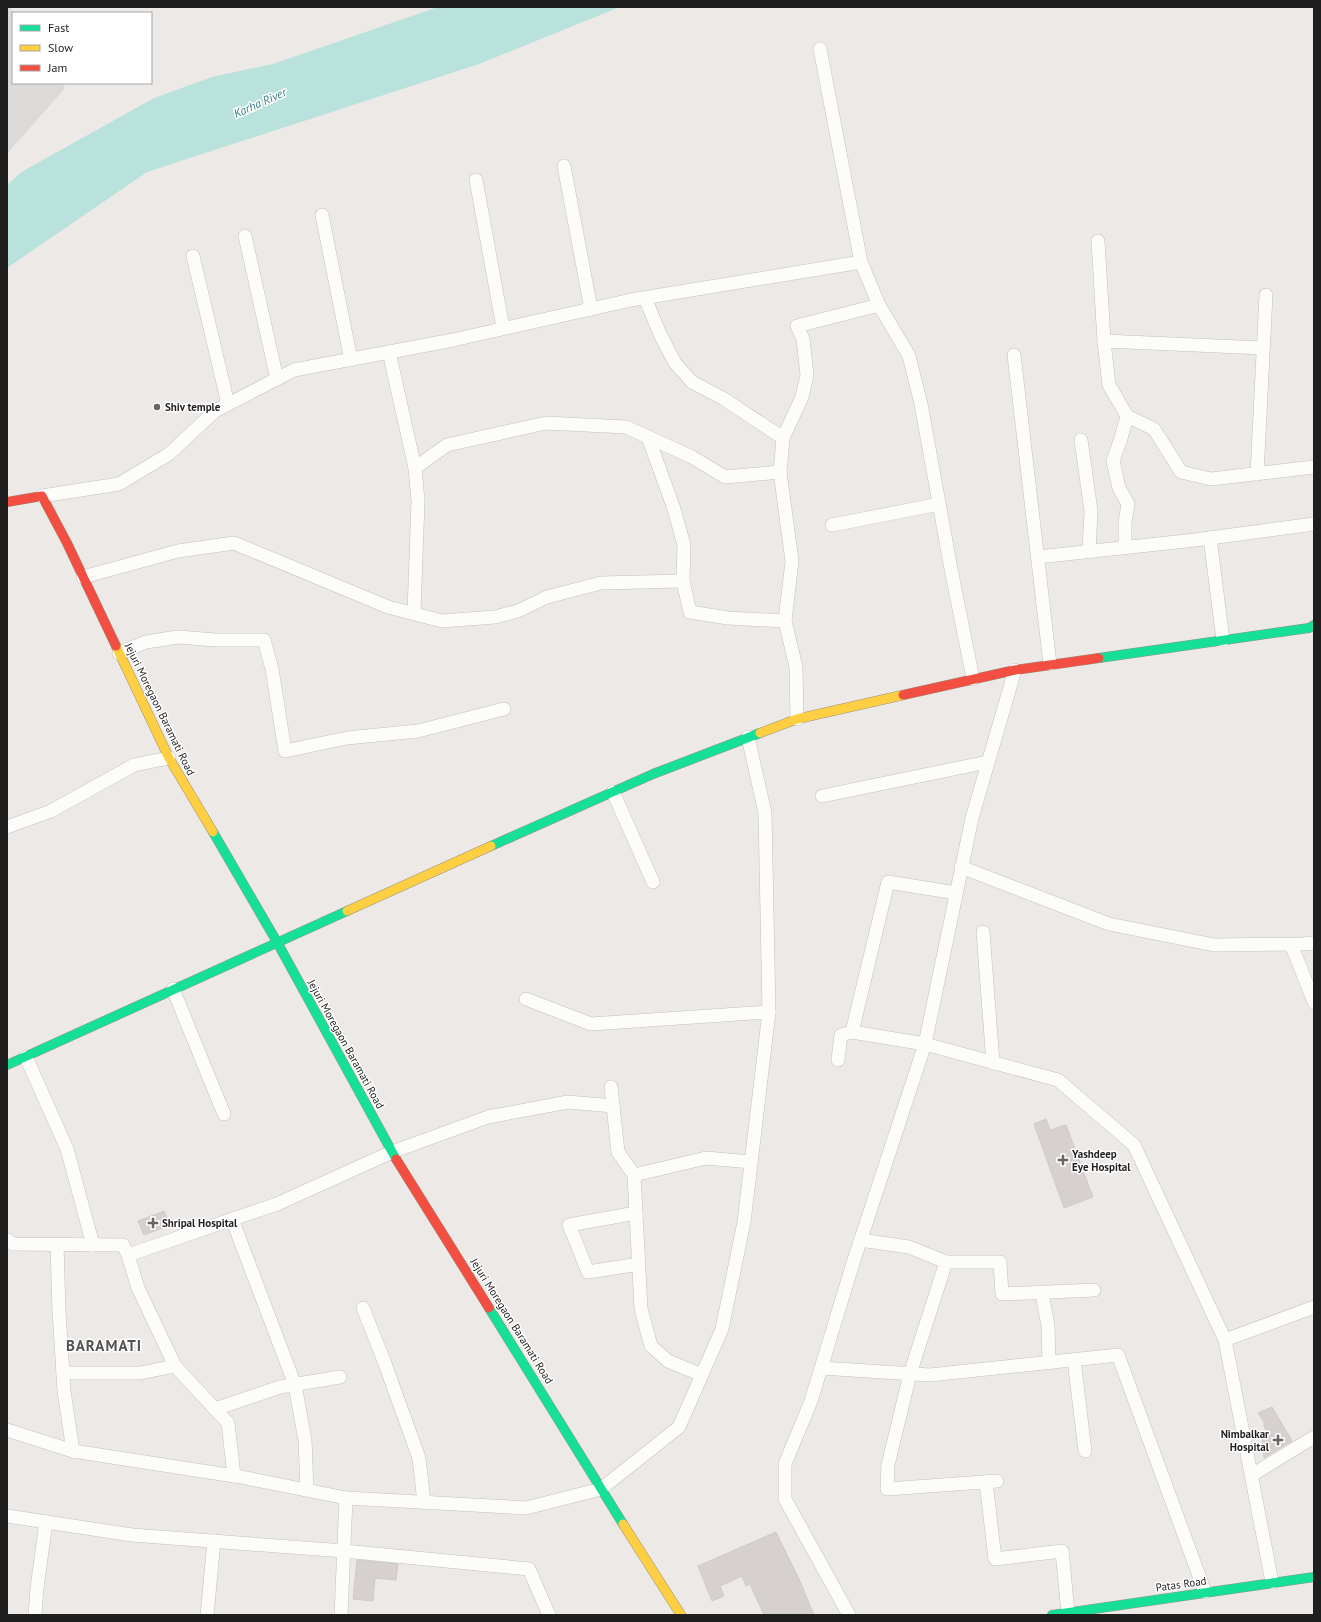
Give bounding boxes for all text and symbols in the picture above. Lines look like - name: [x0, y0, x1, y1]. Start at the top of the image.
- legend: [12, 12, 152, 84]
- text: Fast: [48, 20, 69, 35]
- text: Slow: [48, 40, 73, 55]
- text: Jam: [47, 60, 67, 75]
- water label: Karha River: [231, 84, 289, 121]
- place label: Shiv temple: [165, 400, 221, 414]
- marker: Shiv temple: [152, 402, 162, 412]
- street label: Jejuri Moregaon Baramati Road: [121, 640, 198, 778]
- street label: Jejuri Moregaon Baramati Road: [304, 976, 387, 1111]
- place label: Yashdeep Eye Hospital: [1071, 1147, 1131, 1174]
- marker: Yashdeep Eye Hospital: [1057, 1154, 1069, 1166]
- place label: Shripal Hospital: [162, 1216, 238, 1230]
- marker: Shripal Hospital: [147, 1217, 159, 1229]
- street label: Jejuri Moregaon Baramati Road: [467, 1255, 557, 1387]
- district label: BARAMATI: [66, 1336, 142, 1355]
- place label: Nimbalkar Hospital: [1221, 1427, 1270, 1454]
- marker: Nimbalkar Hospital: [1272, 1434, 1284, 1446]
- street label: Patas Road: [1155, 1573, 1207, 1594]

